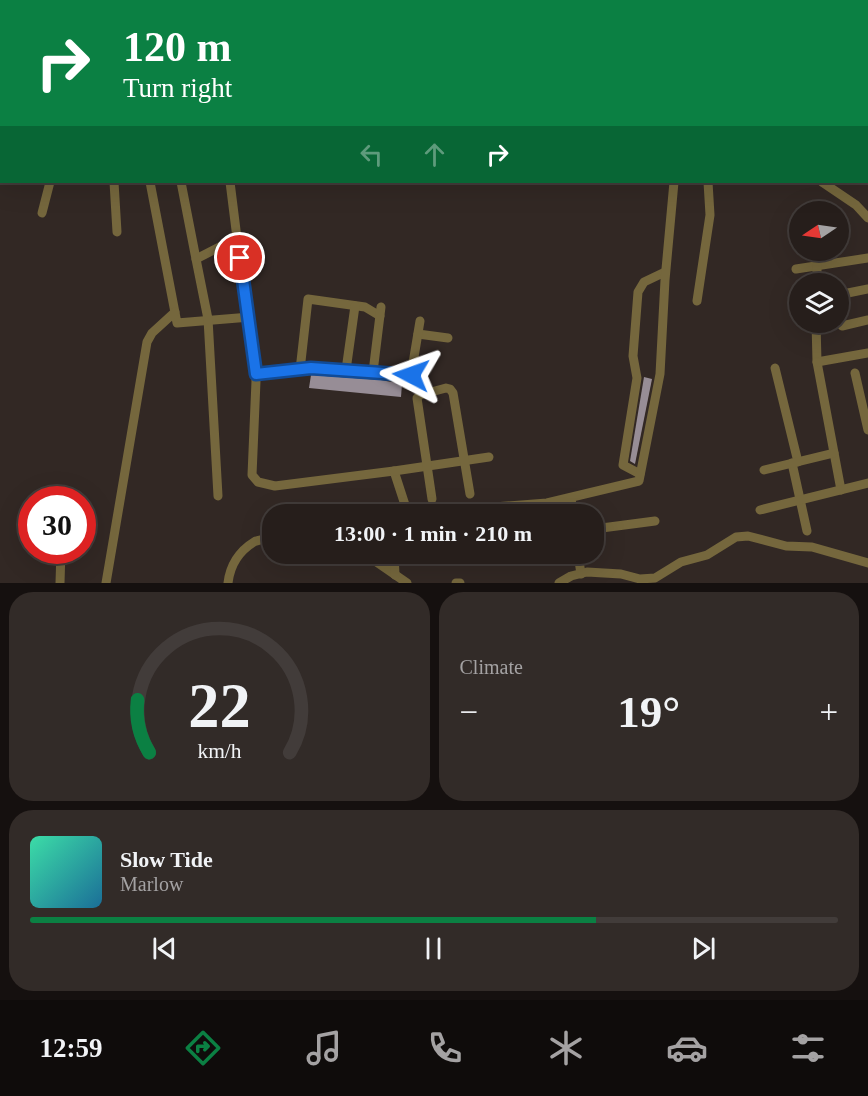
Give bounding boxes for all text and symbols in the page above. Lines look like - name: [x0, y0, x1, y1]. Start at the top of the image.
- icon: right: [24, 24, 102, 102]
- text: 120 m: [123, 24, 232, 70]
- text: Turn right: [123, 73, 232, 103]
- icon: left: [355, 138, 388, 171]
- icon: ahead: [418, 138, 451, 171]
- icon: right: [481, 138, 514, 171]
- north arrow: [789, 201, 849, 261]
- map controls: [789, 201, 849, 333]
- pin: [214, 232, 265, 283]
- icon: arrive: [223, 241, 256, 274]
- button: layers: [789, 273, 849, 333]
- position arrow: [379, 343, 443, 407]
- speed limit sign: 30: [18, 486, 96, 564]
- text: 13:00 · 1 min · 210 m: [334, 521, 532, 546]
- text: Climate: [460, 656, 523, 678]
- text: 22: [188, 671, 250, 740]
- text: 19°: [617, 687, 680, 737]
- text: −: [460, 694, 478, 730]
- text: +: [819, 694, 838, 730]
- text: km/h: [197, 740, 242, 764]
- text: Slow Tide: [120, 847, 213, 872]
- text: Marlow: [120, 873, 183, 895]
- icon: previous: [148, 932, 181, 965]
- icon: pause: [417, 932, 450, 965]
- icon: next: [687, 932, 720, 965]
- icon: directions: [182, 1027, 224, 1069]
- icon: music: [303, 1027, 345, 1069]
- icon: phone: [424, 1027, 466, 1069]
- icon: climate: [545, 1027, 587, 1069]
- icon: car: [666, 1027, 708, 1069]
- icon: filters: [787, 1027, 829, 1069]
- text: 12:59: [40, 1033, 103, 1063]

